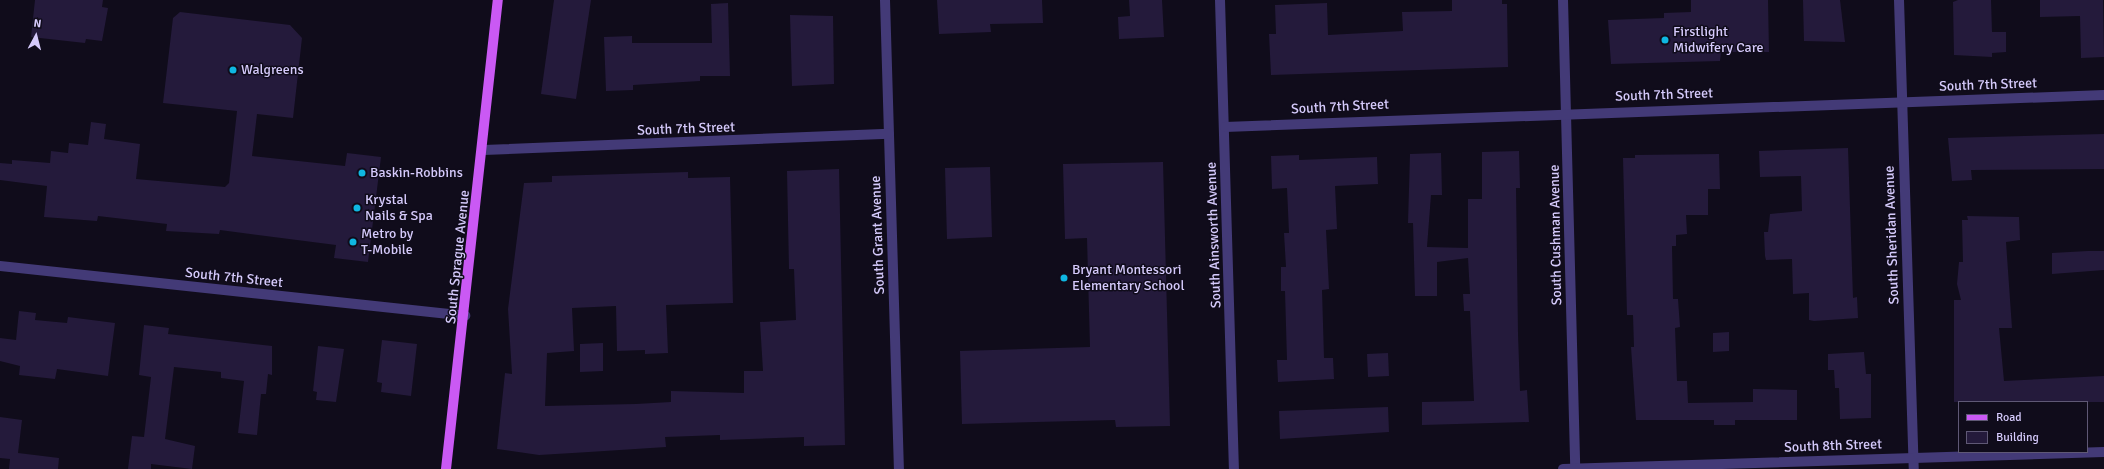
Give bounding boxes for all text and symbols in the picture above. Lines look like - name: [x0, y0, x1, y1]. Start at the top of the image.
- north arrow: [16, 16, 56, 56]
- text: N: [33, 17, 42, 31]
- place label: Firstlight Midwifery Care: [1673, 24, 1764, 56]
- marker: Firstlight Midwifery Care: [1660, 35, 1670, 45]
- place label: Walgreens: [241, 62, 304, 78]
- marker: Walgreens: [228, 65, 238, 75]
- street label: South 7th Street: [1939, 75, 2037, 95]
- street label: South 7th Street: [1615, 85, 1713, 105]
- street label: South 7th Street: [1291, 96, 1389, 118]
- street label: South 7th Street: [637, 119, 735, 139]
- street label: South Ainsworth Avenue: [1203, 162, 1225, 308]
- street label: South Cushman Avenue: [1546, 164, 1566, 306]
- place label: Baskin-Robbins: [370, 165, 463, 181]
- street label: South Sheridan Avenue: [1881, 165, 1903, 305]
- marker: Baskin-Robbins: [357, 168, 367, 178]
- street label: South Grant Avenue: [868, 175, 888, 295]
- street label: South Sprague Avenue: [443, 189, 473, 325]
- place label: Krystal Nails & Spa: [365, 192, 433, 224]
- marker: Krystal Nails & Spa: [352, 203, 362, 213]
- place label: Metro by T-Mobile: [361, 226, 413, 258]
- marker: Metro by T-Mobile: [348, 237, 358, 247]
- place label: Bryant Montessori Elementary School: [1072, 262, 1185, 294]
- street label: South 7th Street: [184, 265, 284, 291]
- marker: Bryant Montessori Elementary School: [1059, 273, 1069, 283]
- legend: [1958, 401, 2088, 453]
- text: Road: [1996, 410, 2022, 425]
- text: Building: [1996, 430, 2039, 445]
- street label: South 8th Street: [1784, 436, 1882, 456]

